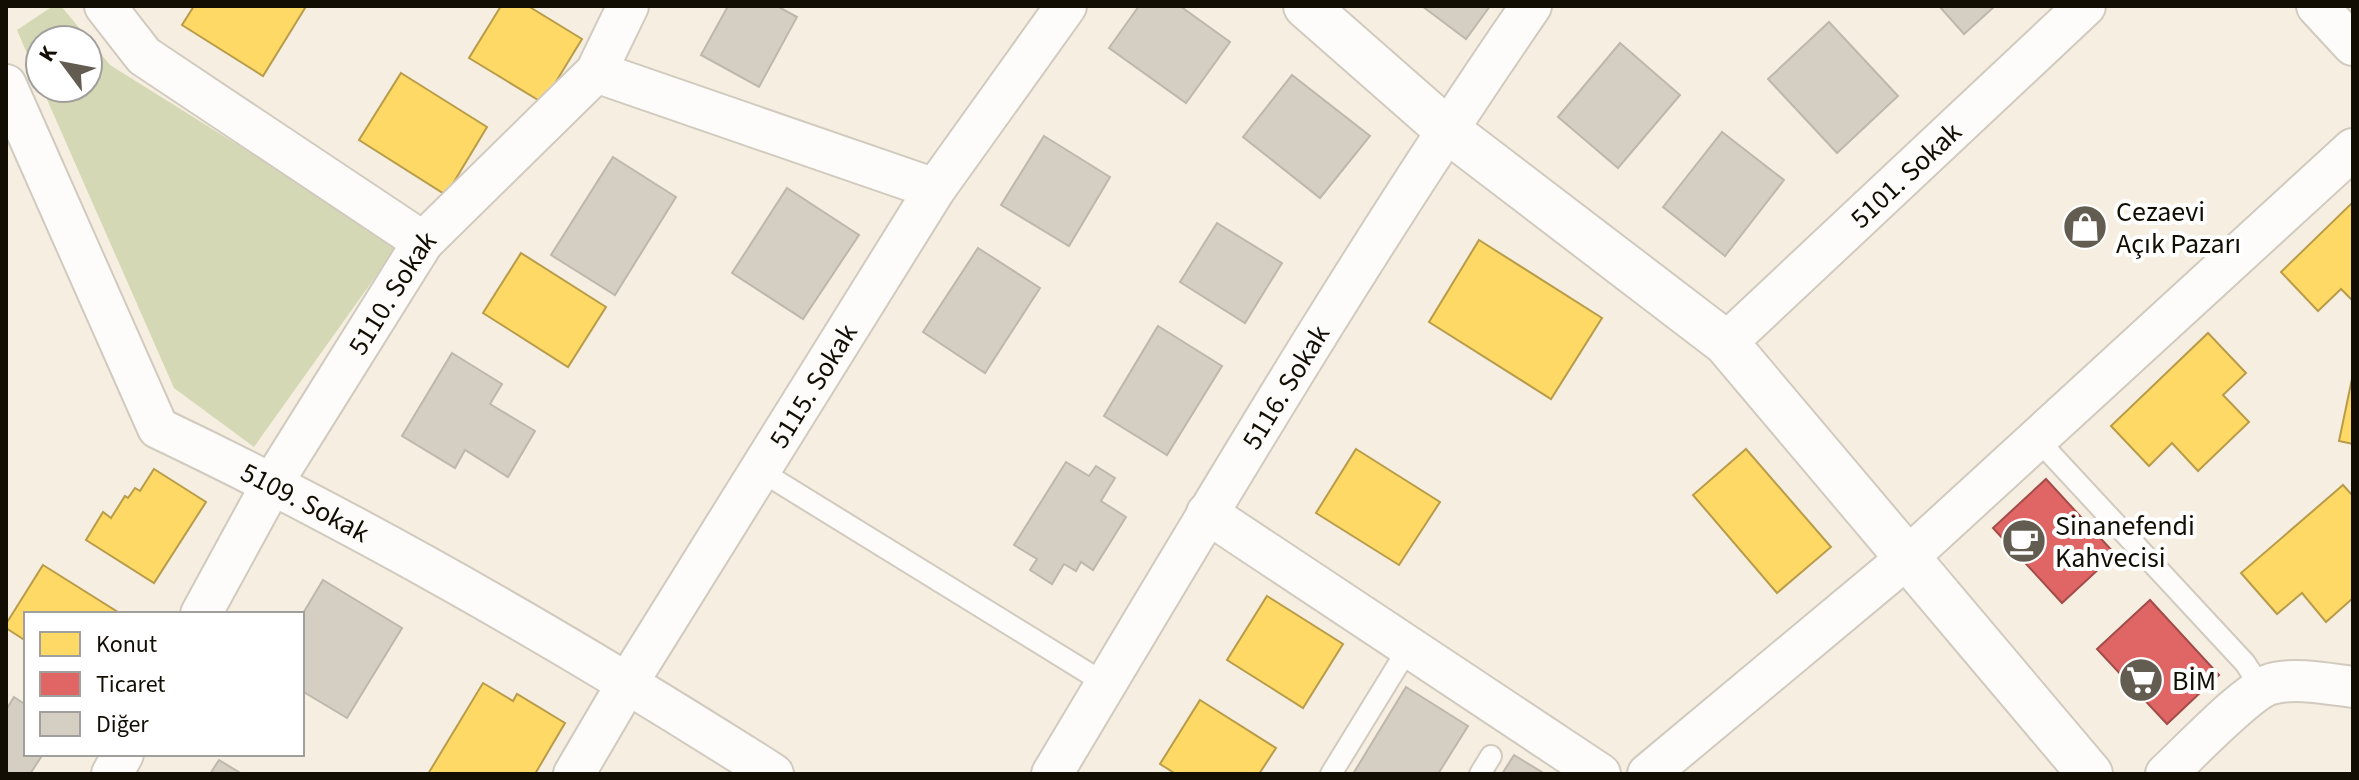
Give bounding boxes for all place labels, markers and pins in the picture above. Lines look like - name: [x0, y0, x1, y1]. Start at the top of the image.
- place label: Cezaevi Açık Pazarı: [2116, 192, 2241, 264]
- shop icon: Cezaevi Açık Pazarı: [2061, 203, 2109, 251]
- place label: Sinanefendi Kahvecisi: [2055, 506, 2195, 578]
- cafe icon: Sinanefendi Kahvecisi: [2000, 517, 2048, 565]
- supermarket icon: BİM: [2117, 656, 2165, 704]
- place label: BİM: [2172, 661, 2216, 701]

